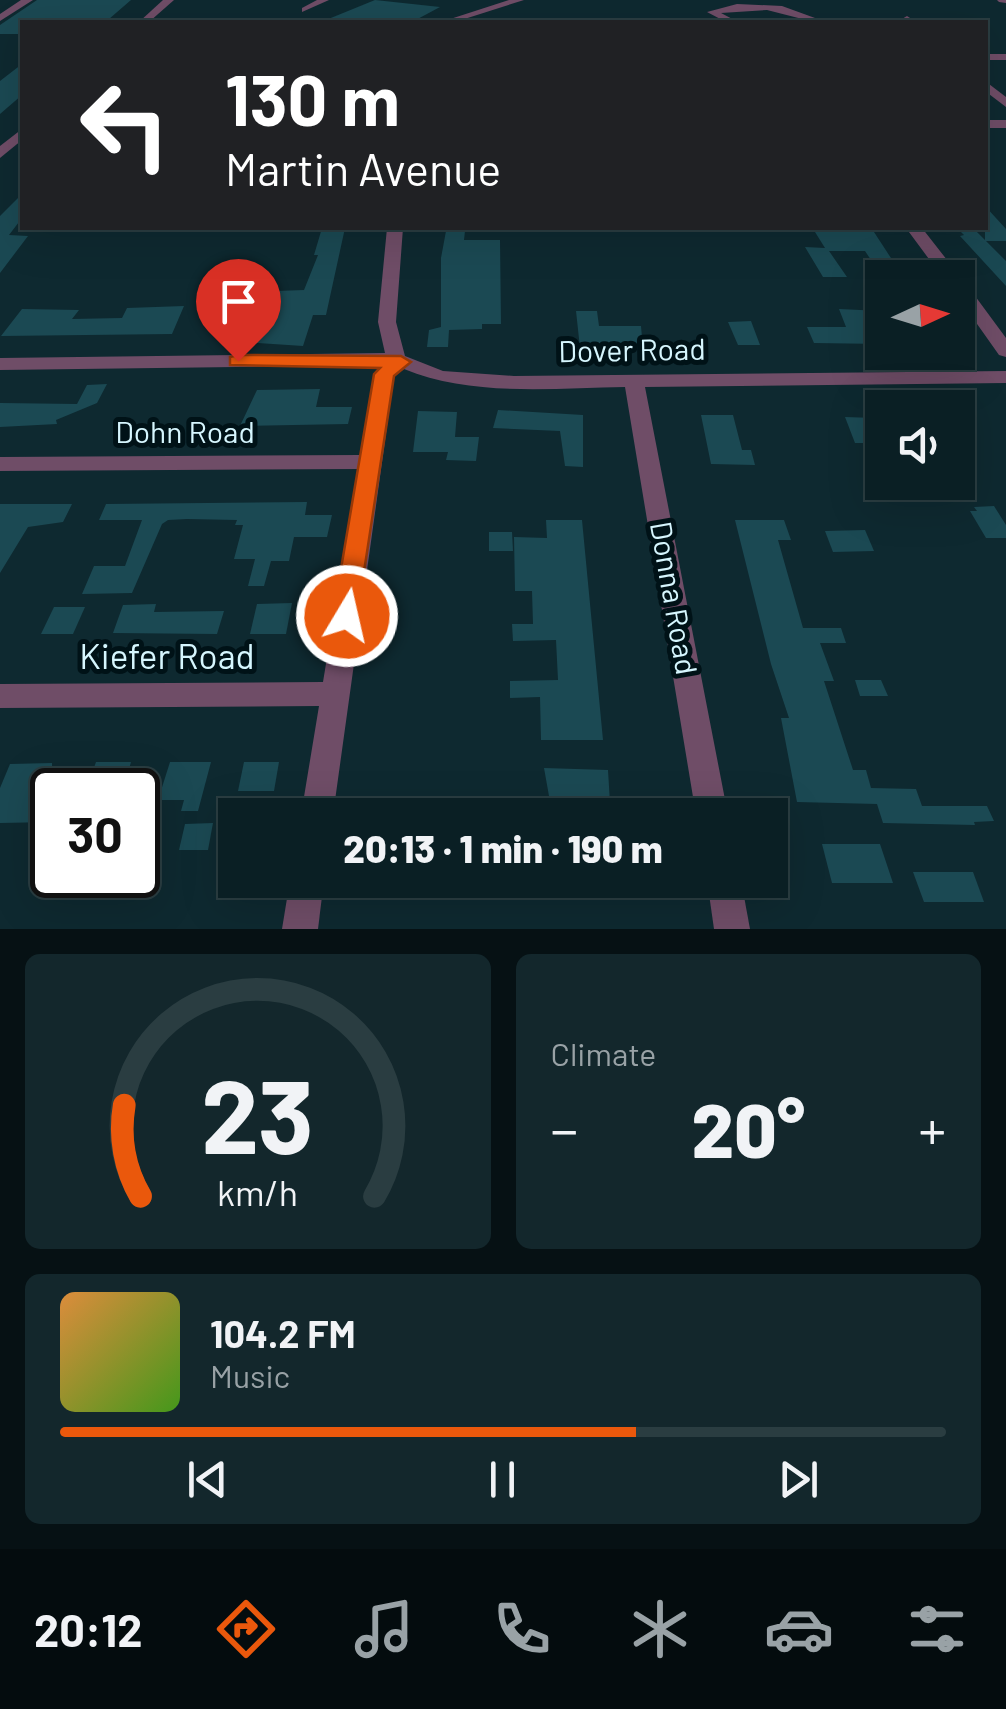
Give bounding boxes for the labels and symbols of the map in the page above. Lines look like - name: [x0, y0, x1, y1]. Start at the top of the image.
- pin: [196, 259, 281, 362]
- north arrow: [865, 260, 975, 370]
- street label: Dover Road: [558, 330, 706, 368]
- street label: Dohn Road: [115, 413, 255, 449]
- street label: Donna Road: [644, 518, 706, 677]
- position arrow: [295, 564, 399, 668]
- street label: Kiefer Road: [79, 634, 255, 676]
- speed limit sign: 30: [30, 768, 160, 898]

